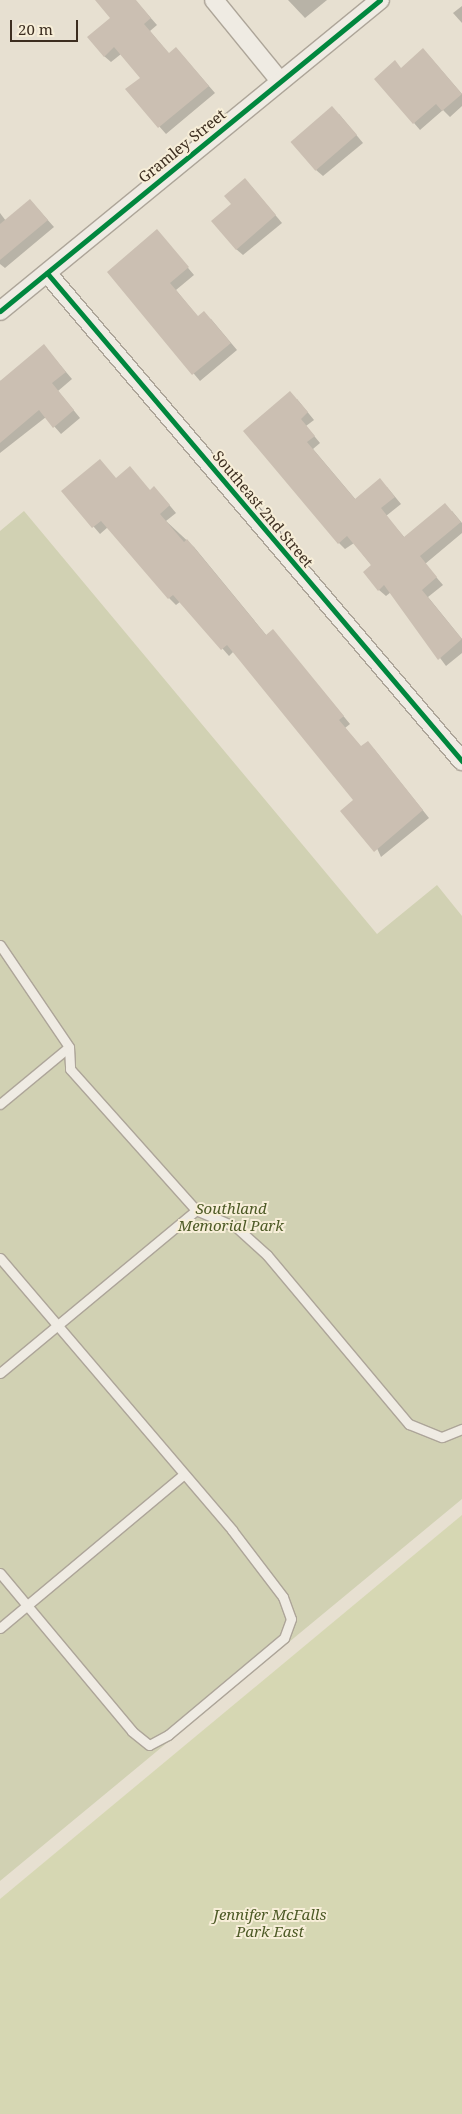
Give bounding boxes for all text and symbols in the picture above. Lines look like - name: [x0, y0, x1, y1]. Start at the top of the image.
- scale bar: [12, 10, 80, 42]
- text: 20 m: [18, 19, 53, 39]
- street label: Gramley Street: [135, 105, 229, 187]
- street label: Southeast 2nd Street: [209, 447, 317, 571]
- park label: Southland Memorial Park: [178, 1199, 284, 1234]
- park label: Jennifer McFalls Park East: [214, 1905, 326, 1940]

